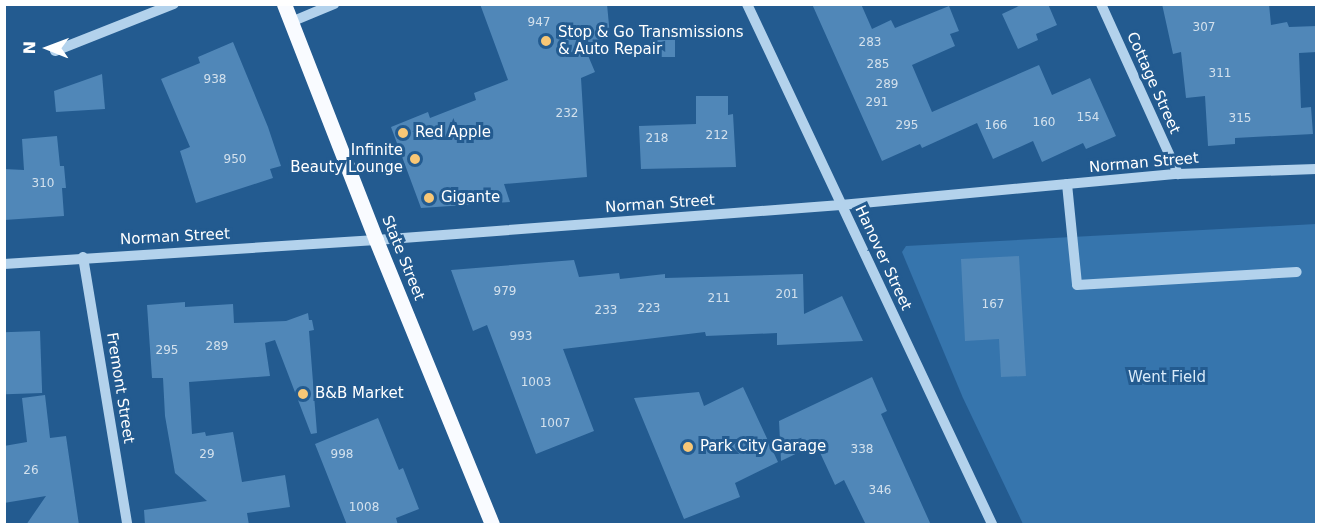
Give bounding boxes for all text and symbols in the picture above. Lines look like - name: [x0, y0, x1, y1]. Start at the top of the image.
- house number: 947: [528, 16, 550, 30]
- north arrow: [18, 18, 78, 78]
- house number: 307: [1193, 21, 1215, 35]
- place label: Stop & Go Transmissions & Auto Repair: [558, 23, 744, 58]
- street label: Cottage Street: [1122, 29, 1184, 137]
- marker: Stop & Go Transmissions & Auto Repair: [539, 34, 553, 48]
- house number: 283: [859, 36, 881, 50]
- text: N: [20, 41, 39, 55]
- house number: 285: [867, 58, 889, 72]
- house number: 311: [1209, 67, 1231, 81]
- house number: 938: [204, 73, 226, 87]
- house number: 289: [876, 78, 898, 92]
- house number: 291: [866, 96, 888, 110]
- house number: 232: [556, 107, 578, 121]
- house number: 154: [1077, 111, 1099, 125]
- house number: 315: [1229, 112, 1251, 126]
- house number: 160: [1033, 116, 1055, 130]
- house number: 295: [896, 119, 918, 133]
- house number: 166: [985, 119, 1007, 133]
- place label: Red Apple: [415, 124, 491, 142]
- marker: Red Apple: [396, 126, 410, 140]
- house number: 212: [706, 129, 728, 143]
- house number: 218: [646, 132, 668, 146]
- place label: Infinite Beauty Lounge: [290, 141, 403, 176]
- street label: Norman Street: [1088, 149, 1200, 177]
- marker: Infinite Beauty Lounge: [408, 152, 422, 166]
- house number: 950: [224, 153, 246, 167]
- house number: 310: [32, 177, 54, 191]
- place label: Gigante: [441, 189, 500, 207]
- marker: Gigante: [422, 191, 436, 205]
- street label: Norman Street: [605, 191, 715, 217]
- street label: Hanover Street: [851, 203, 915, 313]
- street label: State Street: [378, 213, 428, 303]
- street label: Norman Street: [120, 225, 230, 249]
- house number: 979: [494, 285, 516, 299]
- house number: 201: [776, 288, 798, 302]
- house number: 211: [708, 292, 730, 306]
- house number: 167: [982, 298, 1004, 312]
- house number: 223: [638, 302, 660, 316]
- house number: 233: [595, 304, 617, 318]
- house number: 993: [510, 330, 532, 344]
- street label: Fremont Street: [102, 331, 138, 445]
- house number: 289: [206, 340, 228, 354]
- house number: 295: [156, 344, 178, 358]
- park label: Went Field: [1128, 369, 1206, 387]
- house number: 1003: [521, 376, 551, 390]
- place label: B&B Market: [315, 385, 404, 403]
- marker: B&B Market: [296, 387, 310, 401]
- house number: 1007: [540, 417, 570, 431]
- place label: Park City Garage: [700, 438, 826, 456]
- marker: Park City Garage: [681, 440, 695, 454]
- house number: 338: [851, 443, 873, 457]
- house number: 29: [199, 448, 215, 462]
- house number: 998: [331, 448, 353, 462]
- house number: 26: [23, 464, 39, 478]
- house number: 346: [869, 484, 891, 498]
- house number: 1008: [349, 501, 379, 515]

